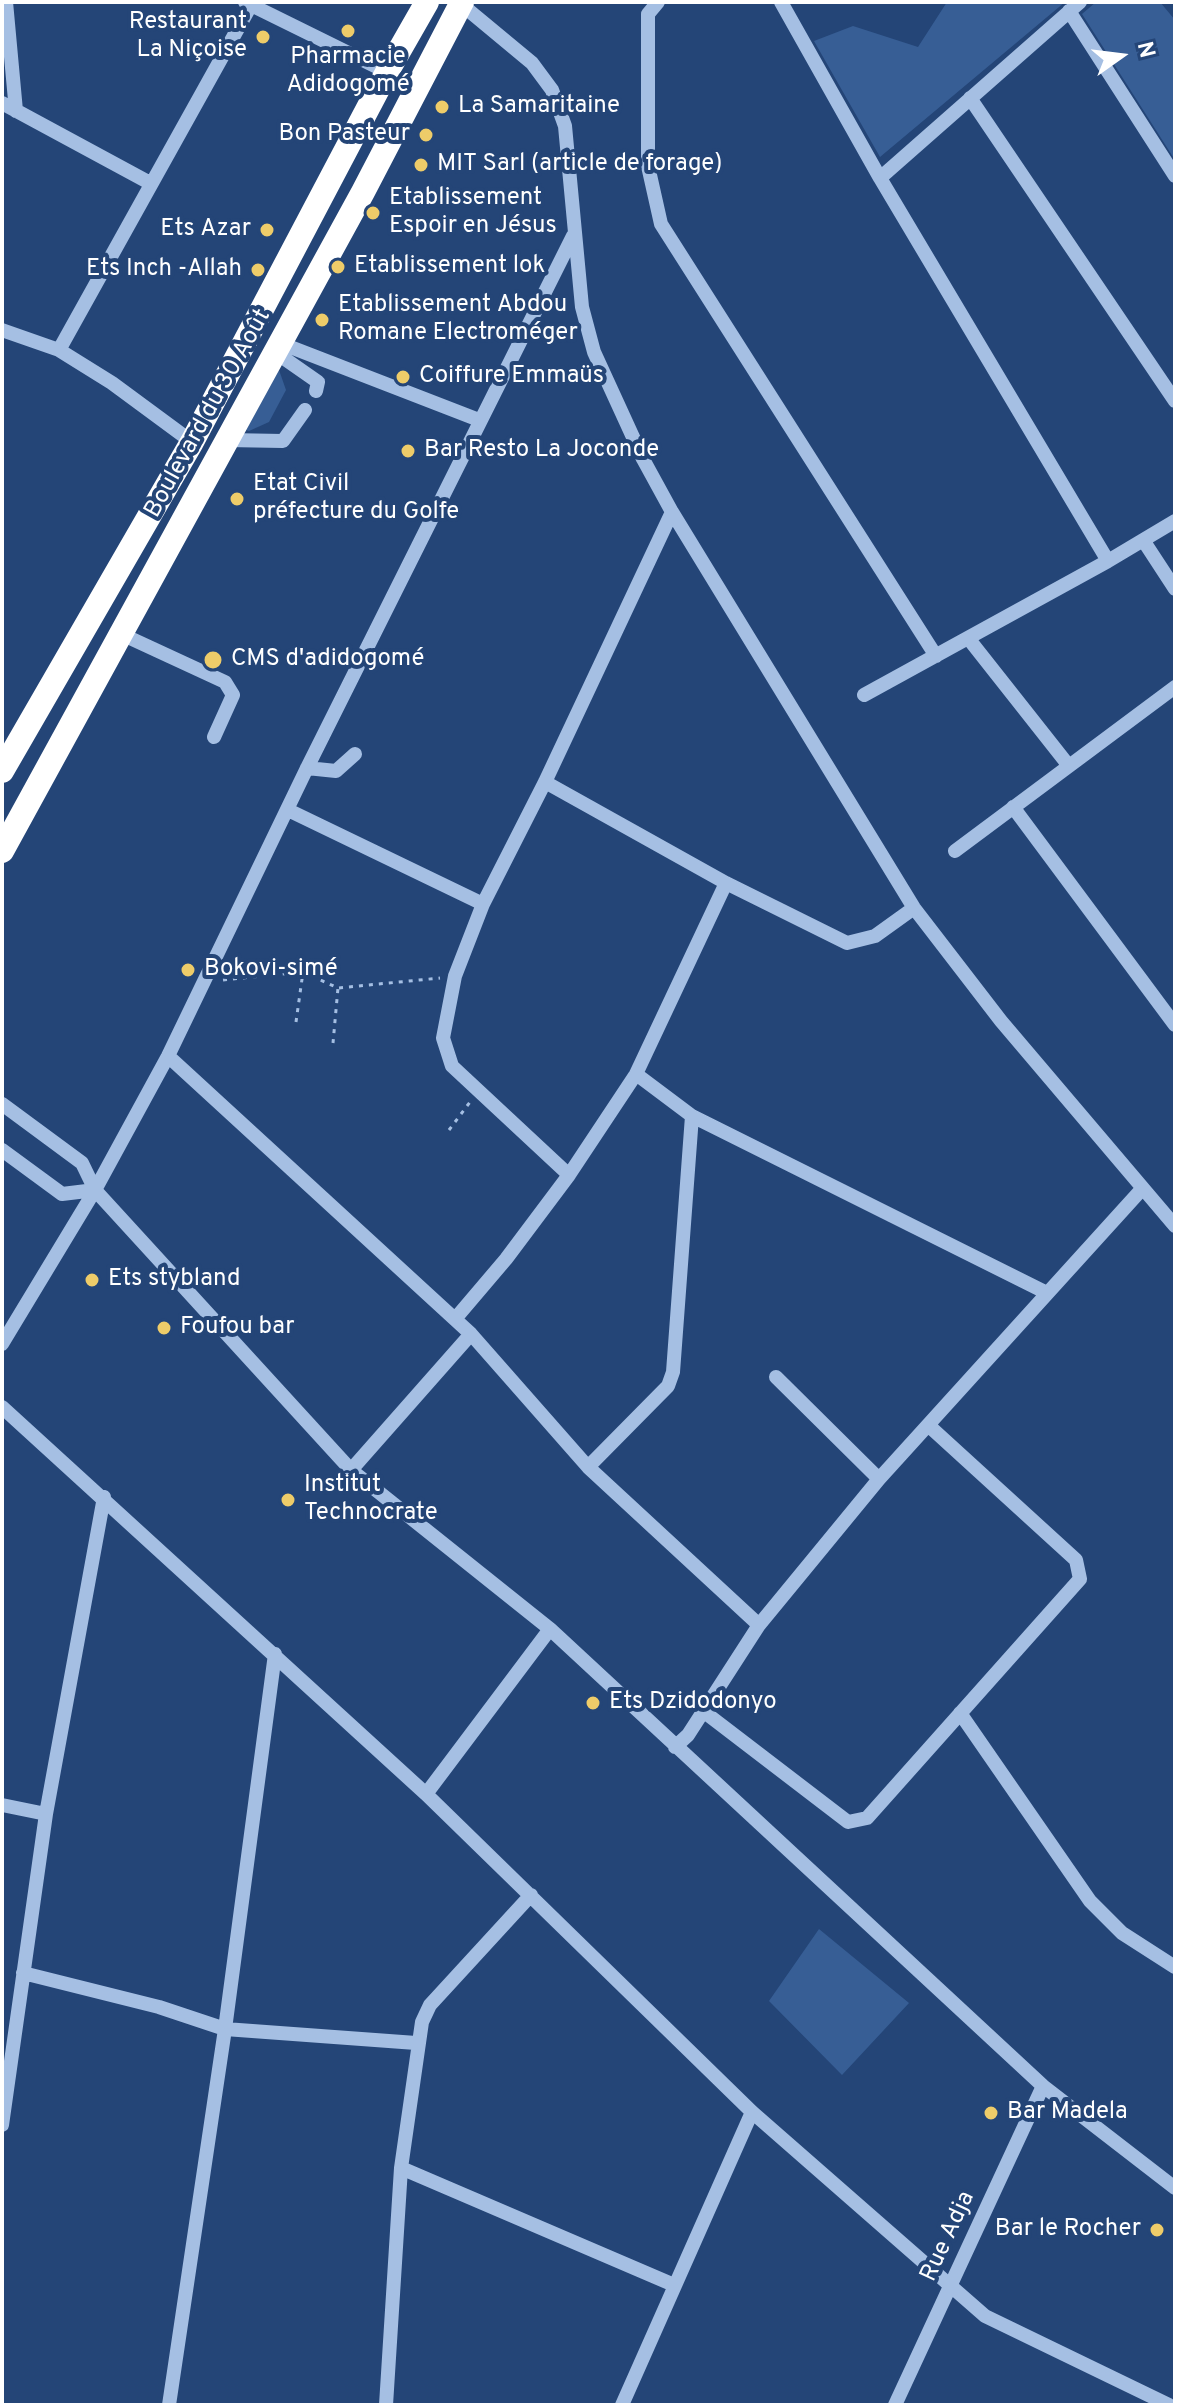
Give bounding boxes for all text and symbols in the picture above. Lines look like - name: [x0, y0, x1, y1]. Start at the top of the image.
- place label: Restaurant La Niçoise: [129, 9, 247, 65]
- north arrow: [1081, 16, 1161, 96]
- marker: Pharmacie Adidogomé: [339, 22, 357, 40]
- marker: Restaurant La Niçoise: [254, 28, 272, 46]
- text: N: [1130, 39, 1160, 61]
- place label: Pharmacie Adidogomé: [286, 44, 410, 100]
- place label: La Samaritaine: [458, 93, 620, 121]
- marker: La Samaritaine: [433, 98, 451, 116]
- place label: Bon Pasteur: [279, 121, 410, 149]
- marker: Bon Pasteur: [417, 126, 435, 144]
- place label: MIT Sarl (article de forage): [437, 151, 722, 179]
- marker: MIT Sarl (article de forage): [412, 156, 430, 174]
- place label: Etablissement Espoir en Jésus: [389, 185, 557, 241]
- marker: Etablissement Espoir en Jésus: [364, 204, 382, 222]
- place label: Ets Azar: [160, 216, 251, 244]
- marker: Ets Azar: [258, 221, 276, 239]
- place label: Etablissement lok: [354, 253, 545, 281]
- place label: Ets Inch -Allah: [86, 256, 242, 284]
- marker: Etablissement lok: [329, 258, 347, 276]
- marker: Ets Inch -Allah: [249, 261, 267, 279]
- place label: Etablissement Abdou Romane Electroméger: [338, 292, 578, 348]
- street label: Boulevard du 30 Août: [140, 305, 278, 523]
- marker: Etablissement Abdou Romane Electroméger: [313, 311, 331, 329]
- place label: Coiffure Emmaüs: [419, 363, 604, 391]
- marker: Coiffure Emmaüs: [394, 368, 412, 386]
- place label: Bar Resto La Joconde: [424, 437, 659, 465]
- marker: Bar Resto La Joconde: [399, 442, 417, 460]
- place label: Etat Civil préfecture du Golfe: [253, 471, 459, 527]
- marker: Etat Civil préfecture du Golfe: [228, 490, 246, 508]
- place label: CMS d'adidogomé: [231, 646, 424, 674]
- marker: CMS d'adidogomé: [202, 649, 224, 671]
- place label: Bokovi-simé: [204, 956, 338, 984]
- marker: Bokovi-simé: [179, 961, 197, 979]
- place label: Ets stybland: [108, 1266, 240, 1294]
- marker: Ets stybland: [83, 1271, 101, 1289]
- place label: Foufou bar: [180, 1314, 295, 1342]
- marker: Foufou bar: [155, 1319, 173, 1337]
- place label: Institut Technocrate: [304, 1472, 438, 1528]
- marker: Institut Technocrate: [279, 1491, 297, 1509]
- place label: Ets Dzidodonyo: [609, 1689, 777, 1717]
- marker: Ets Dzidodonyo: [584, 1694, 602, 1712]
- place label: Bar Madela: [1007, 2099, 1128, 2127]
- marker: Bar Madela: [982, 2104, 1000, 2122]
- street label: Rue Adja: [916, 2187, 982, 2287]
- place label: Bar le Rocher: [995, 2216, 1141, 2244]
- marker: Bar le Rocher: [1148, 2221, 1166, 2239]

